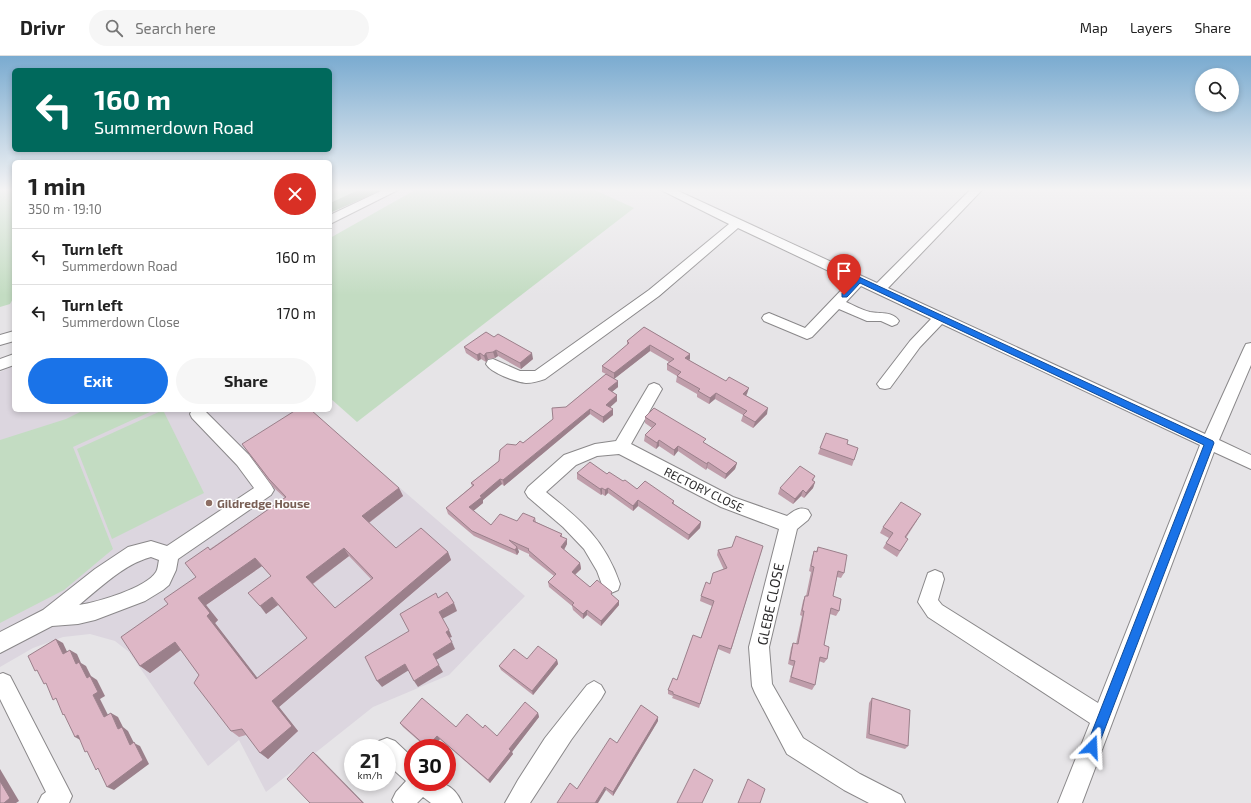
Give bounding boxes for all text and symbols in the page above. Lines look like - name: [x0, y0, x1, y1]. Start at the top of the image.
- search box: [89, 10, 369, 46]
- text: Drivr: [20, 16, 65, 39]
- icon: search: [103, 17, 125, 39]
- text: Search here: [135, 19, 216, 37]
- text: Map: [1080, 19, 1108, 36]
- text: Layers: [1130, 19, 1172, 36]
- text: Share: [1194, 19, 1231, 36]
- map controls: [1195, 68, 1239, 112]
- button: search: [1195, 68, 1239, 112]
- text: 160 m: [94, 82, 171, 116]
- icon: left: [28, 84, 80, 136]
- text: Summerdown Road: [94, 116, 254, 138]
- text: 1 min: [28, 171, 86, 200]
- button: close: [274, 173, 316, 215]
- text: 350 m · 19:10: [28, 201, 102, 217]
- text: Turn left: [62, 240, 123, 258]
- icon: left: [28, 246, 50, 268]
- text: 160 m: [276, 248, 316, 266]
- pin: [827, 254, 861, 295]
- text: Summerdown Road: [62, 258, 177, 274]
- icon: arrive: [833, 260, 855, 282]
- text: Turn left: [62, 296, 123, 314]
- icon: left: [28, 302, 50, 324]
- text: 170 m: [277, 304, 316, 322]
- text: Summerdown Close: [62, 314, 180, 330]
- button: Exit: [28, 358, 168, 404]
- button: Share: [176, 358, 316, 404]
- street label: RECTORY CLOSE: [662, 464, 746, 514]
- place label: Gildredge House: [217, 496, 310, 510]
- marker: Gildredge House: [204, 498, 214, 508]
- street label: GLEBE CLOSE: [753, 561, 787, 647]
- position arrow: [1071, 726, 1113, 768]
- speed limit sign: 30: [404, 739, 456, 791]
- text: 21: [360, 748, 380, 772]
- text: km/h: [358, 769, 382, 781]

